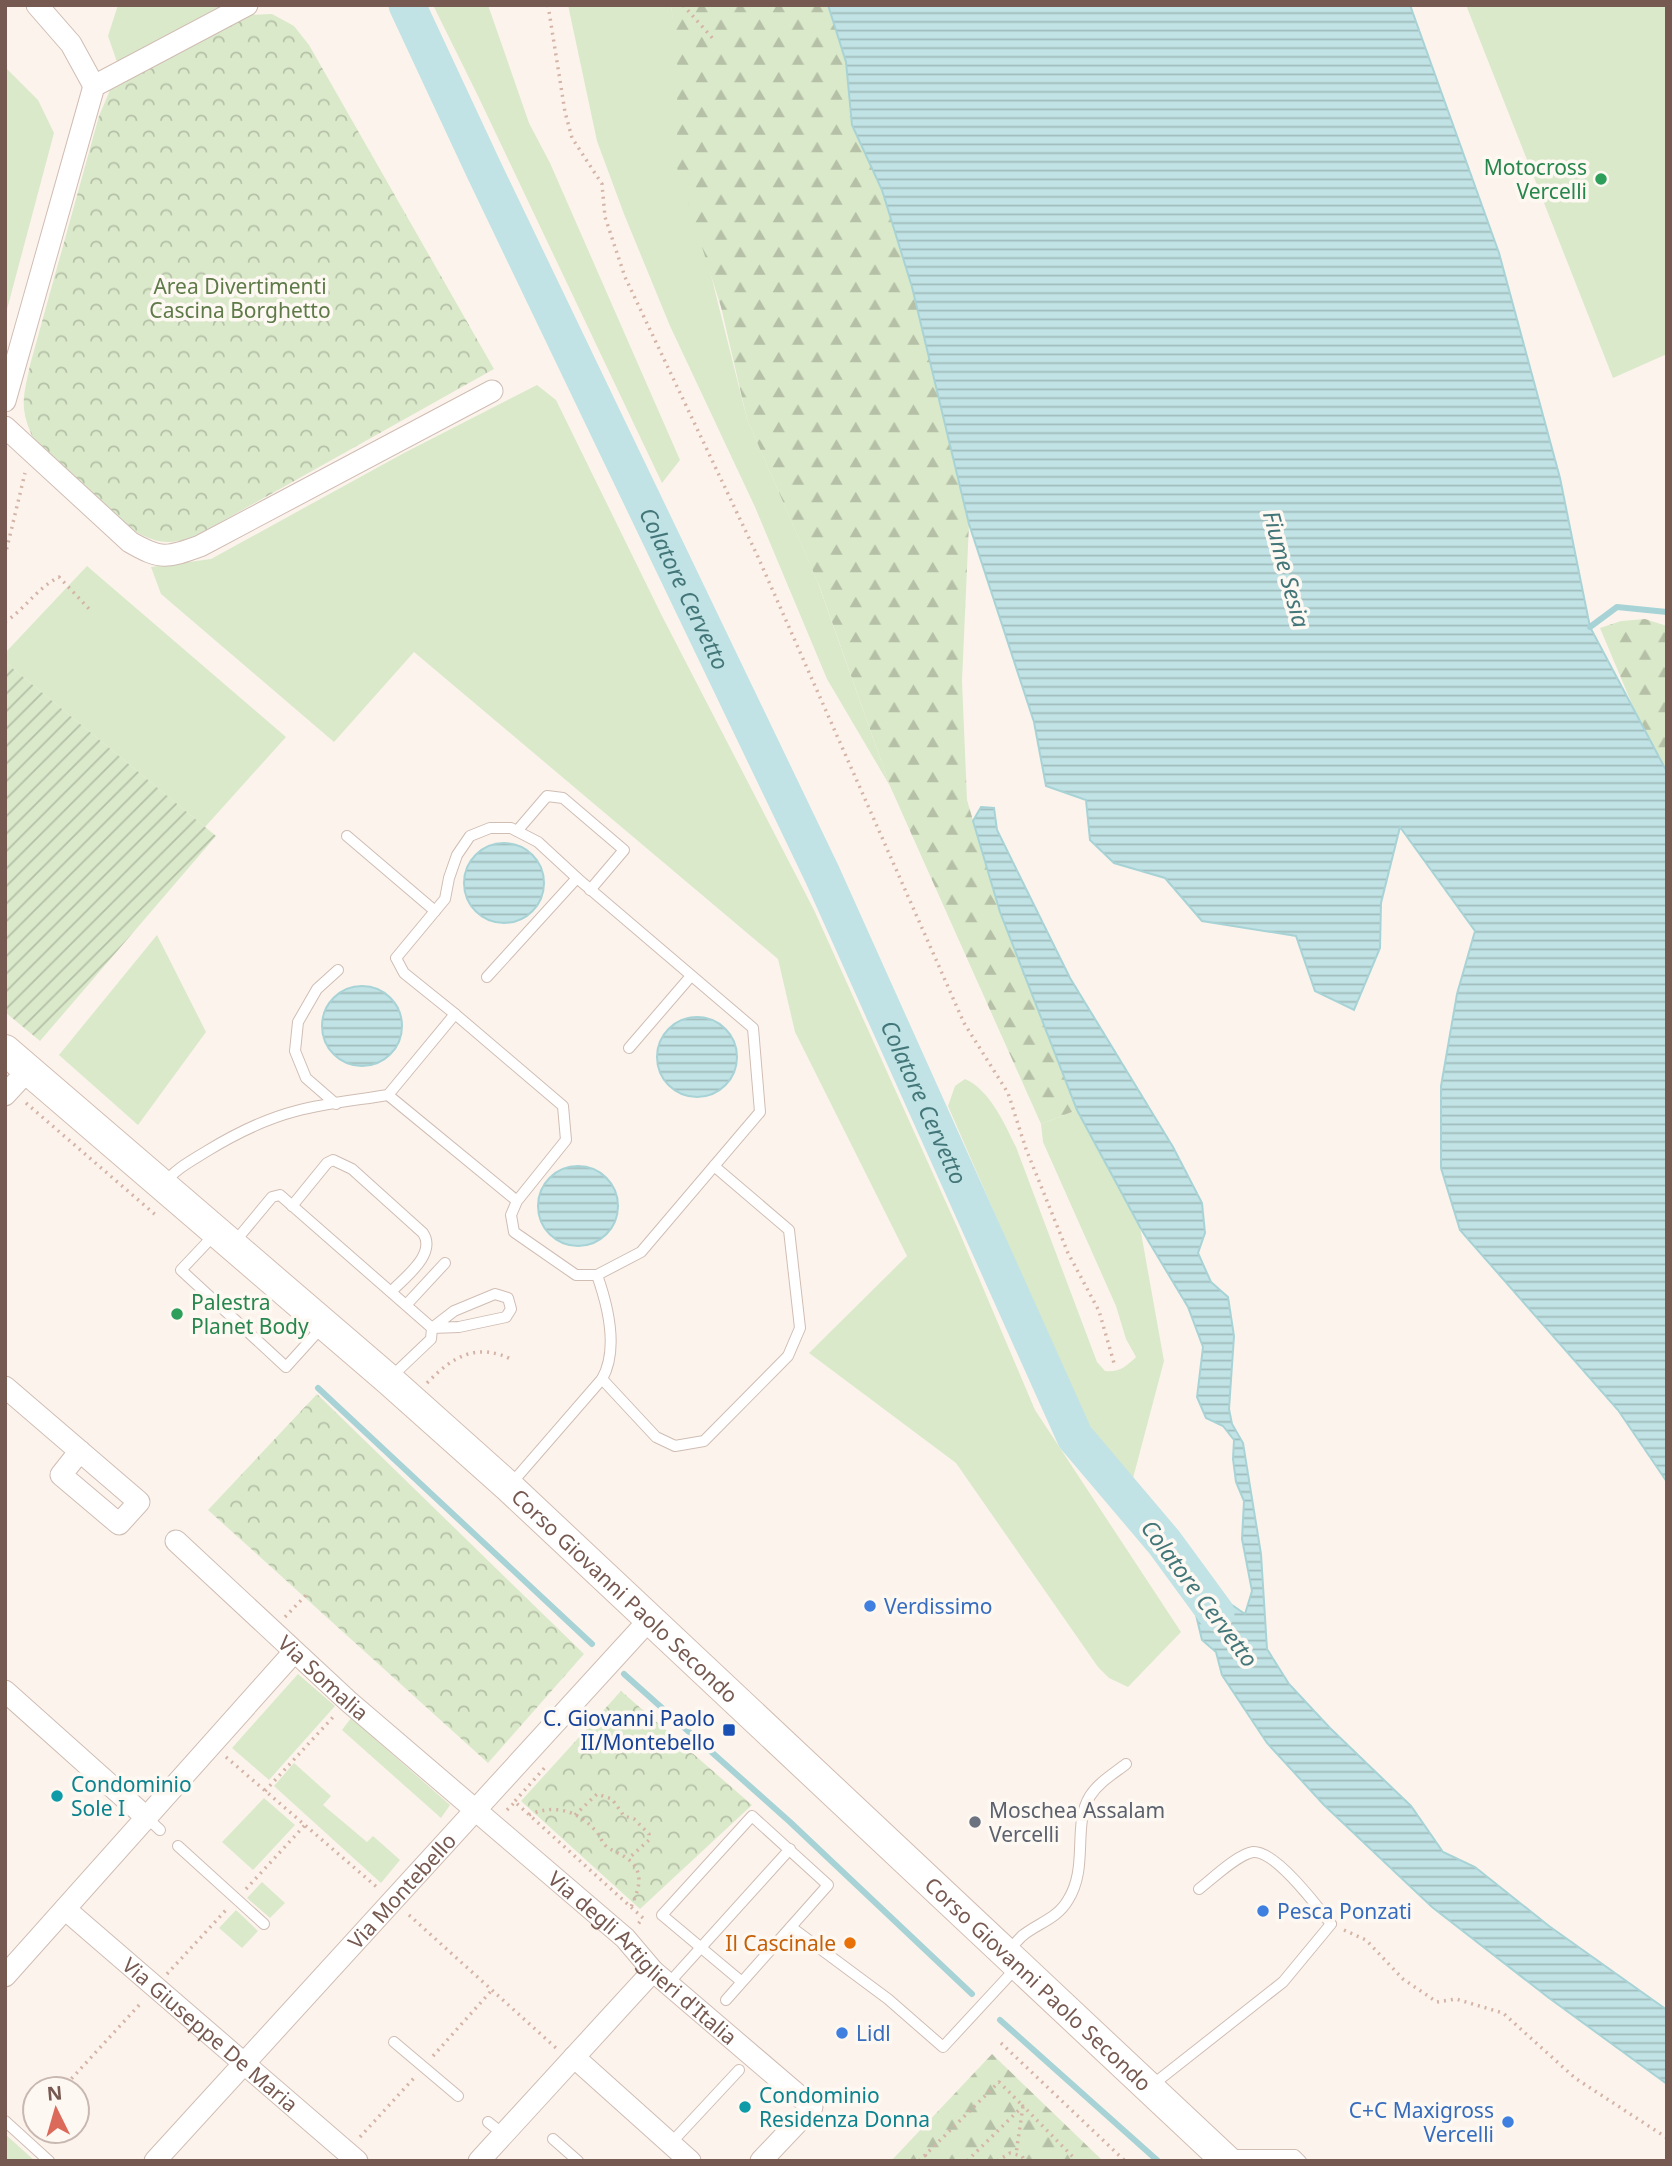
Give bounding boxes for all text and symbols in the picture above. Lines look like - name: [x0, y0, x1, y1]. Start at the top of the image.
- place label: Motocross Vercelli: [1484, 153, 1587, 205]
- marker: Motocross Vercelli: [1593, 171, 1609, 187]
- park label: Area Divertimenti Cascina Borghetto: [149, 272, 331, 324]
- water label: Colatore Cervetto: [632, 502, 737, 675]
- water label: Fiume Sesia: [1256, 507, 1318, 631]
- water label: Colatore Cervetto: [874, 1015, 975, 1189]
- place label: Palestra Planet Body: [191, 1288, 309, 1340]
- marker: Palestra Planet Body: [169, 1306, 185, 1322]
- street label: Corso Giovanni Paolo Secondo: [506, 1483, 744, 1709]
- water label: Colatore Cervetto: [1134, 1513, 1266, 1673]
- place label: Verdissimo: [884, 1592, 993, 1620]
- marker: Verdissimo: [862, 1598, 878, 1614]
- street label: Via Somalia: [272, 1629, 374, 1727]
- place label: C. Giovanni Paolo II/Montebello: [543, 1704, 715, 1756]
- marker: C. Giovanni Paolo II/Montebello: [721, 1722, 737, 1738]
- place label: Condominio Sole I: [71, 1770, 192, 1822]
- marker: Condominio Sole I: [49, 1788, 65, 1804]
- place label: Moschea Assalam Vercelli: [989, 1796, 1165, 1848]
- marker: Moschea Assalam Vercelli: [967, 1814, 983, 1830]
- street label: Via Montebello: [342, 1827, 462, 1955]
- street label: Via degli Artiglieri d'Italia: [542, 1865, 743, 2051]
- street label: Corso Giovanni Paolo Secondo: [919, 1871, 1158, 2097]
- place label: Pesca Ponzati: [1277, 1897, 1412, 1925]
- marker: Pesca Ponzati: [1255, 1903, 1271, 1919]
- place label: Il Cascinale: [725, 1929, 836, 1957]
- marker: Il Cascinale: [842, 1935, 858, 1951]
- street label: Via Giuseppe De Maria: [117, 1951, 304, 2118]
- place label: Lidl: [856, 2019, 891, 2047]
- marker: Lidl: [834, 2025, 850, 2041]
- north arrow: [21, 2075, 91, 2145]
- text: N: [46, 2079, 63, 2107]
- place label: Condominio Residenza Donna: [759, 2081, 930, 2133]
- place label: C+C Maxigross Vercelli: [1349, 2096, 1494, 2148]
- marker: Condominio Residenza Donna: [737, 2099, 753, 2115]
- marker: C+C Maxigross Vercelli: [1500, 2114, 1516, 2130]

